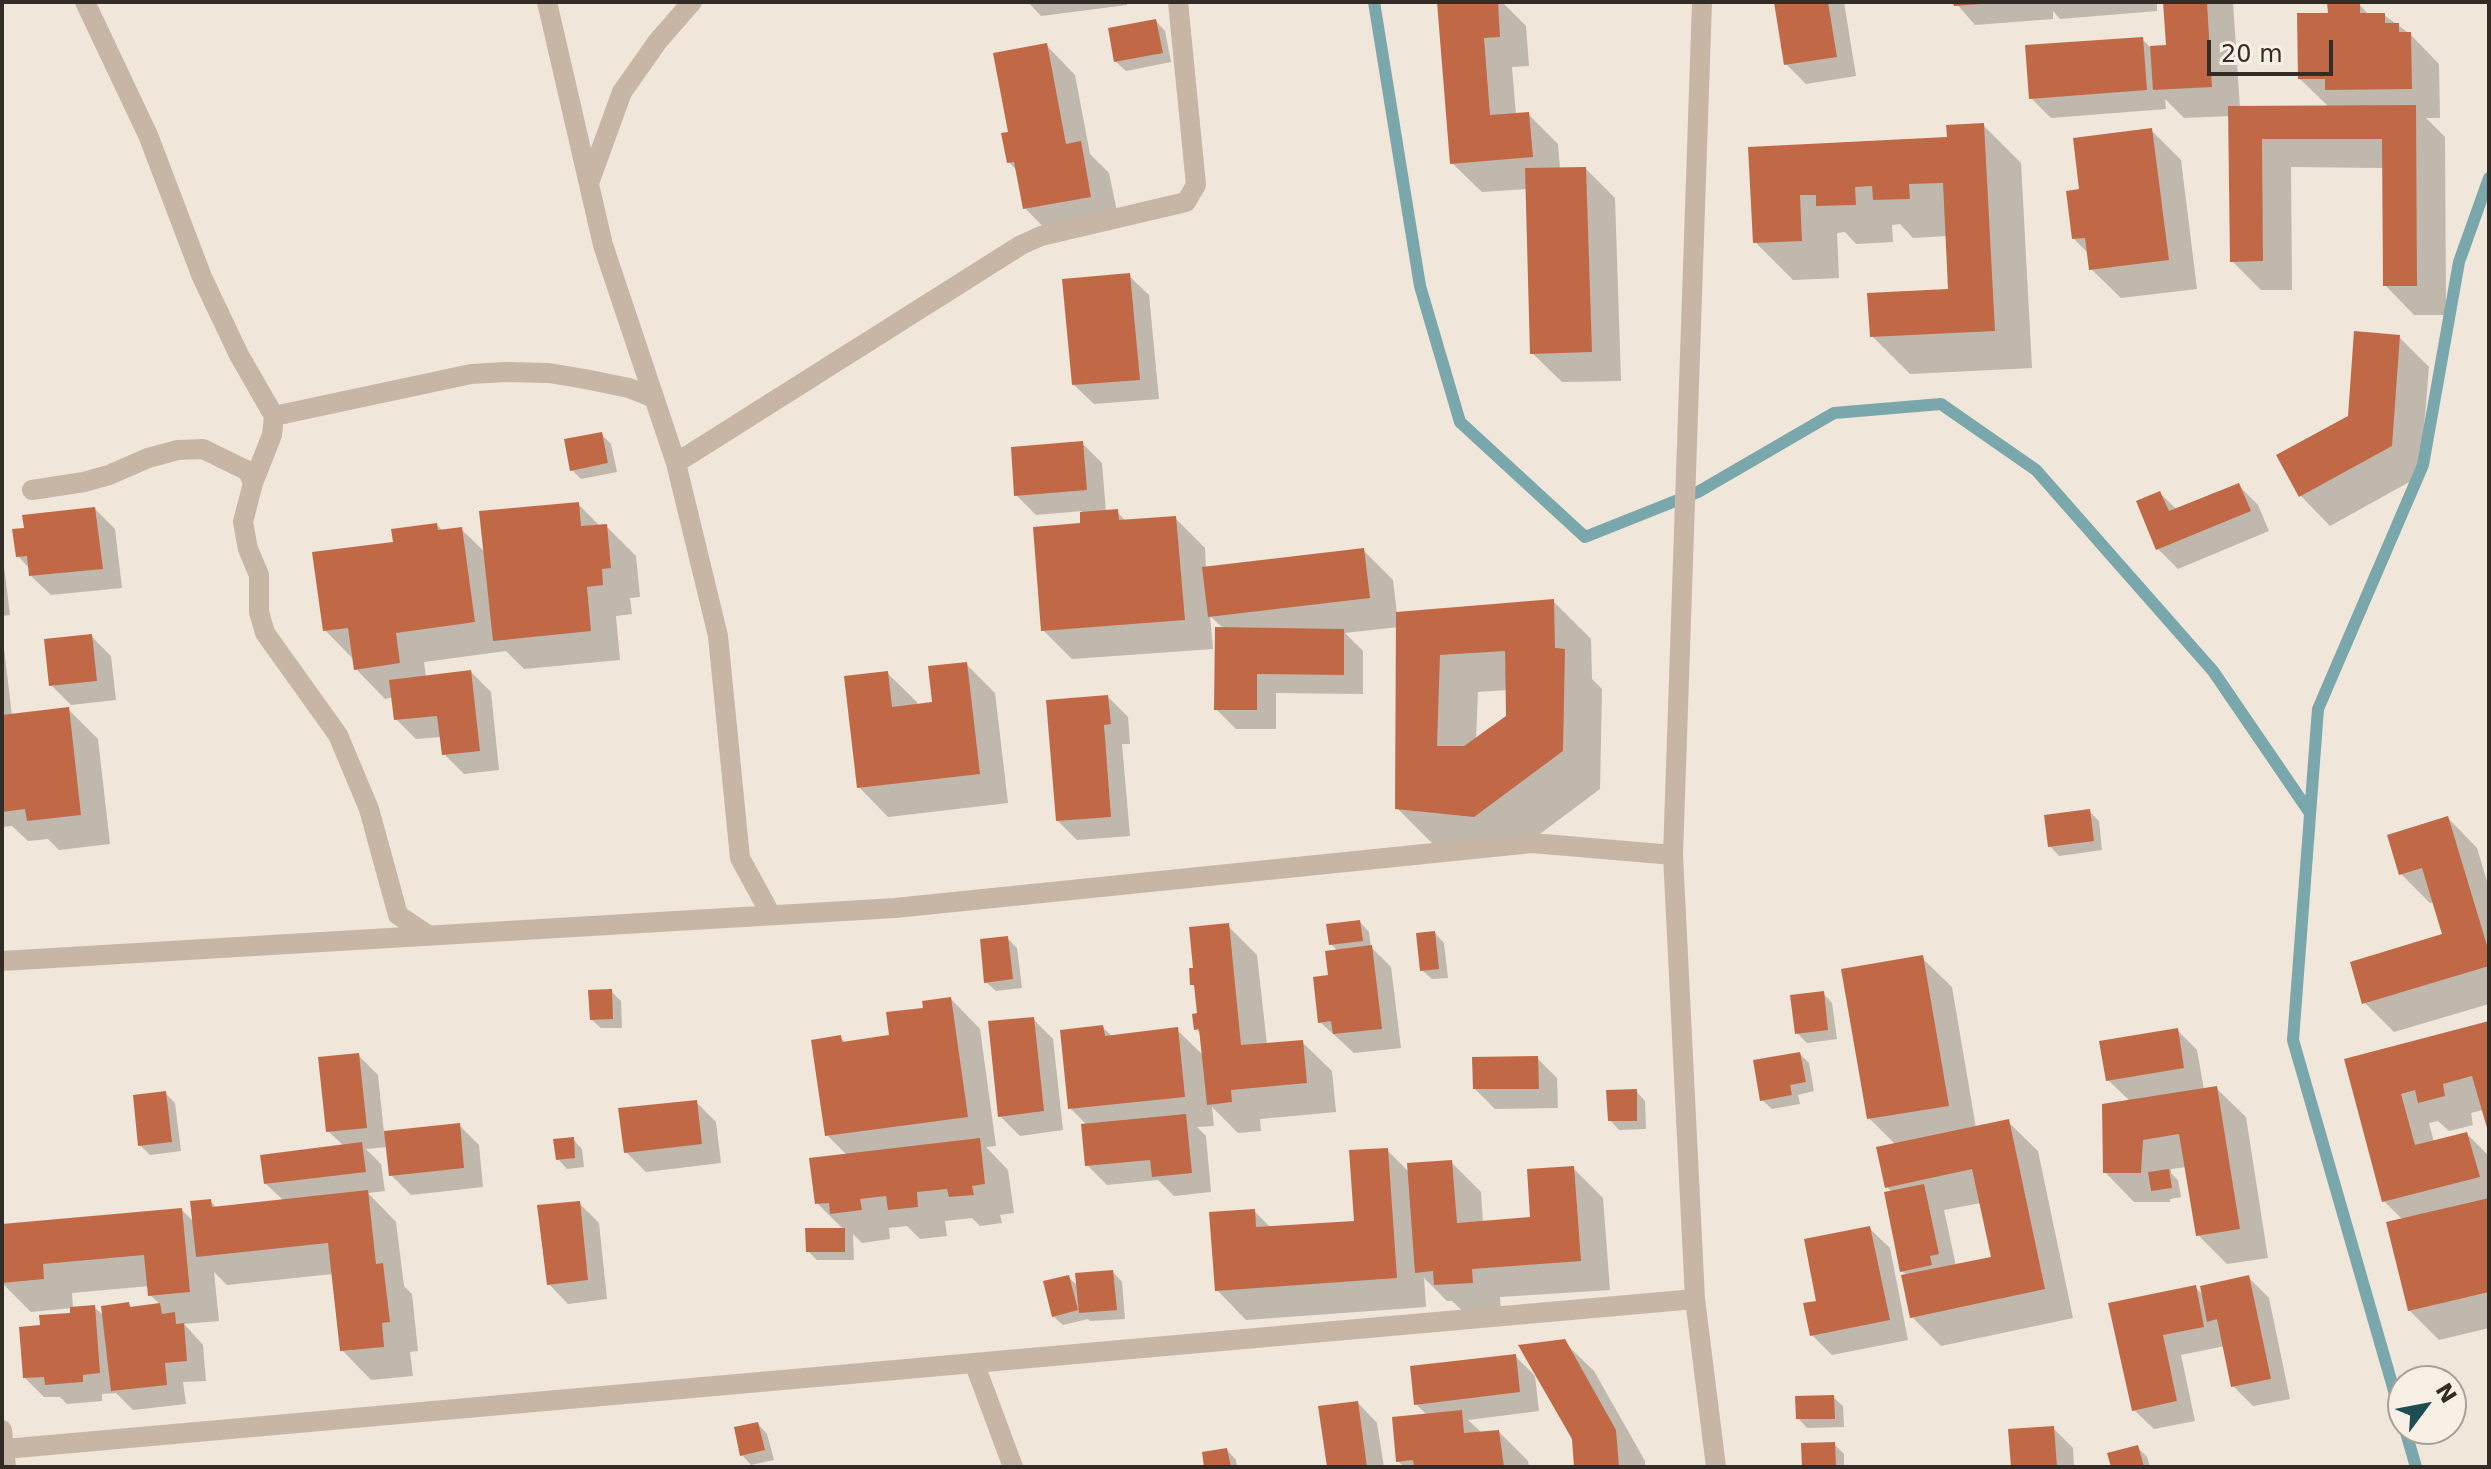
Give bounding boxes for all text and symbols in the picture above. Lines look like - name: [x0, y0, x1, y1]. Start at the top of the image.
- scale bar: [2211, 24, 2337, 74]
- text: 20 m: [2221, 40, 2283, 68]
- north arrow: [2387, 1365, 2467, 1445]
- text: N: [2431, 1379, 2462, 1408]

